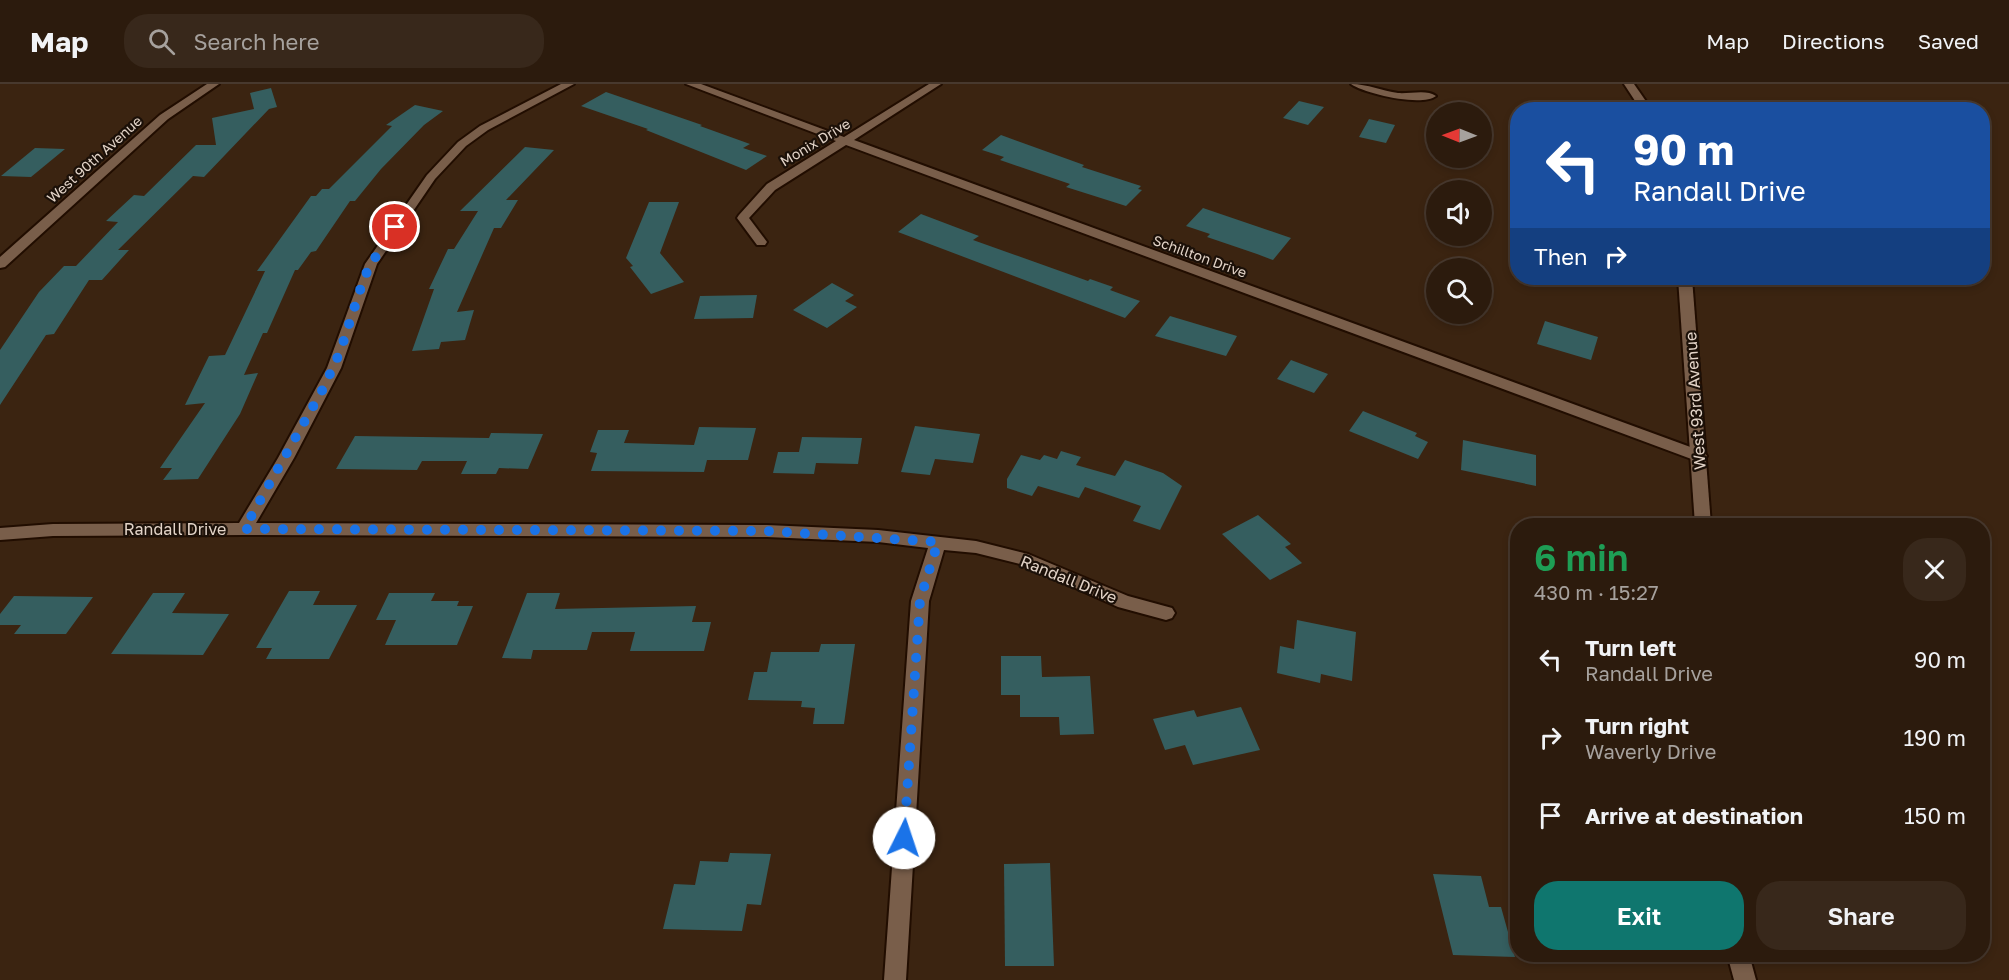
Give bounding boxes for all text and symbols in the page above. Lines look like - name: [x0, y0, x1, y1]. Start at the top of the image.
- search box: [124, 14, 544, 68]
- text: Map: [30, 25, 88, 58]
- icon: search: [145, 25, 178, 58]
- text: Search here: [193, 28, 319, 55]
- text: Map: [1706, 28, 1749, 54]
- text: Directions: [1782, 28, 1885, 54]
- text: Saved: [1918, 28, 1979, 54]
- north arrow: [1426, 102, 1492, 168]
- map controls: [1426, 102, 1492, 324]
- street label: West 90th Avenue: [43, 112, 145, 206]
- street label: Monix Drive: [777, 114, 853, 170]
- text: 90 m: [1633, 124, 1734, 174]
- icon: left: [1534, 126, 1612, 204]
- text: Randall Drive: [1633, 175, 1806, 207]
- button: sound: [1426, 180, 1492, 246]
- pin: [369, 201, 420, 252]
- icon: arrive: [378, 210, 411, 243]
- street label: Schillton Drive: [1151, 231, 1249, 281]
- icon: right: [1599, 240, 1632, 273]
- text: Then: [1534, 243, 1587, 270]
- button: search: [1426, 258, 1492, 324]
- street label: West 93rd Avenue: [1680, 331, 1710, 471]
- street label: Randall Drive: [124, 519, 226, 539]
- text: 6 min: [1534, 536, 1629, 579]
- button: close: [1903, 538, 1966, 601]
- street label: Randall Drive: [1018, 551, 1120, 607]
- text: 430 m · 15:27: [1534, 580, 1659, 604]
- text: Turn left: [1585, 634, 1676, 661]
- icon: left: [1534, 643, 1567, 676]
- text: 90 m: [1914, 646, 1966, 673]
- text: Randall Drive: [1585, 661, 1713, 685]
- text: Turn right: [1585, 712, 1689, 739]
- icon: right: [1534, 721, 1567, 754]
- text: 190 m: [1903, 724, 1966, 751]
- text: Waverly Drive: [1585, 739, 1716, 763]
- icon: arrive: [1534, 799, 1567, 832]
- text: Arrive at destination: [1585, 802, 1803, 829]
- text: 150 m: [1904, 802, 1966, 829]
- position arrow: [872, 806, 936, 870]
- button: Exit: [1534, 881, 1744, 950]
- button: Share: [1756, 881, 1966, 950]

